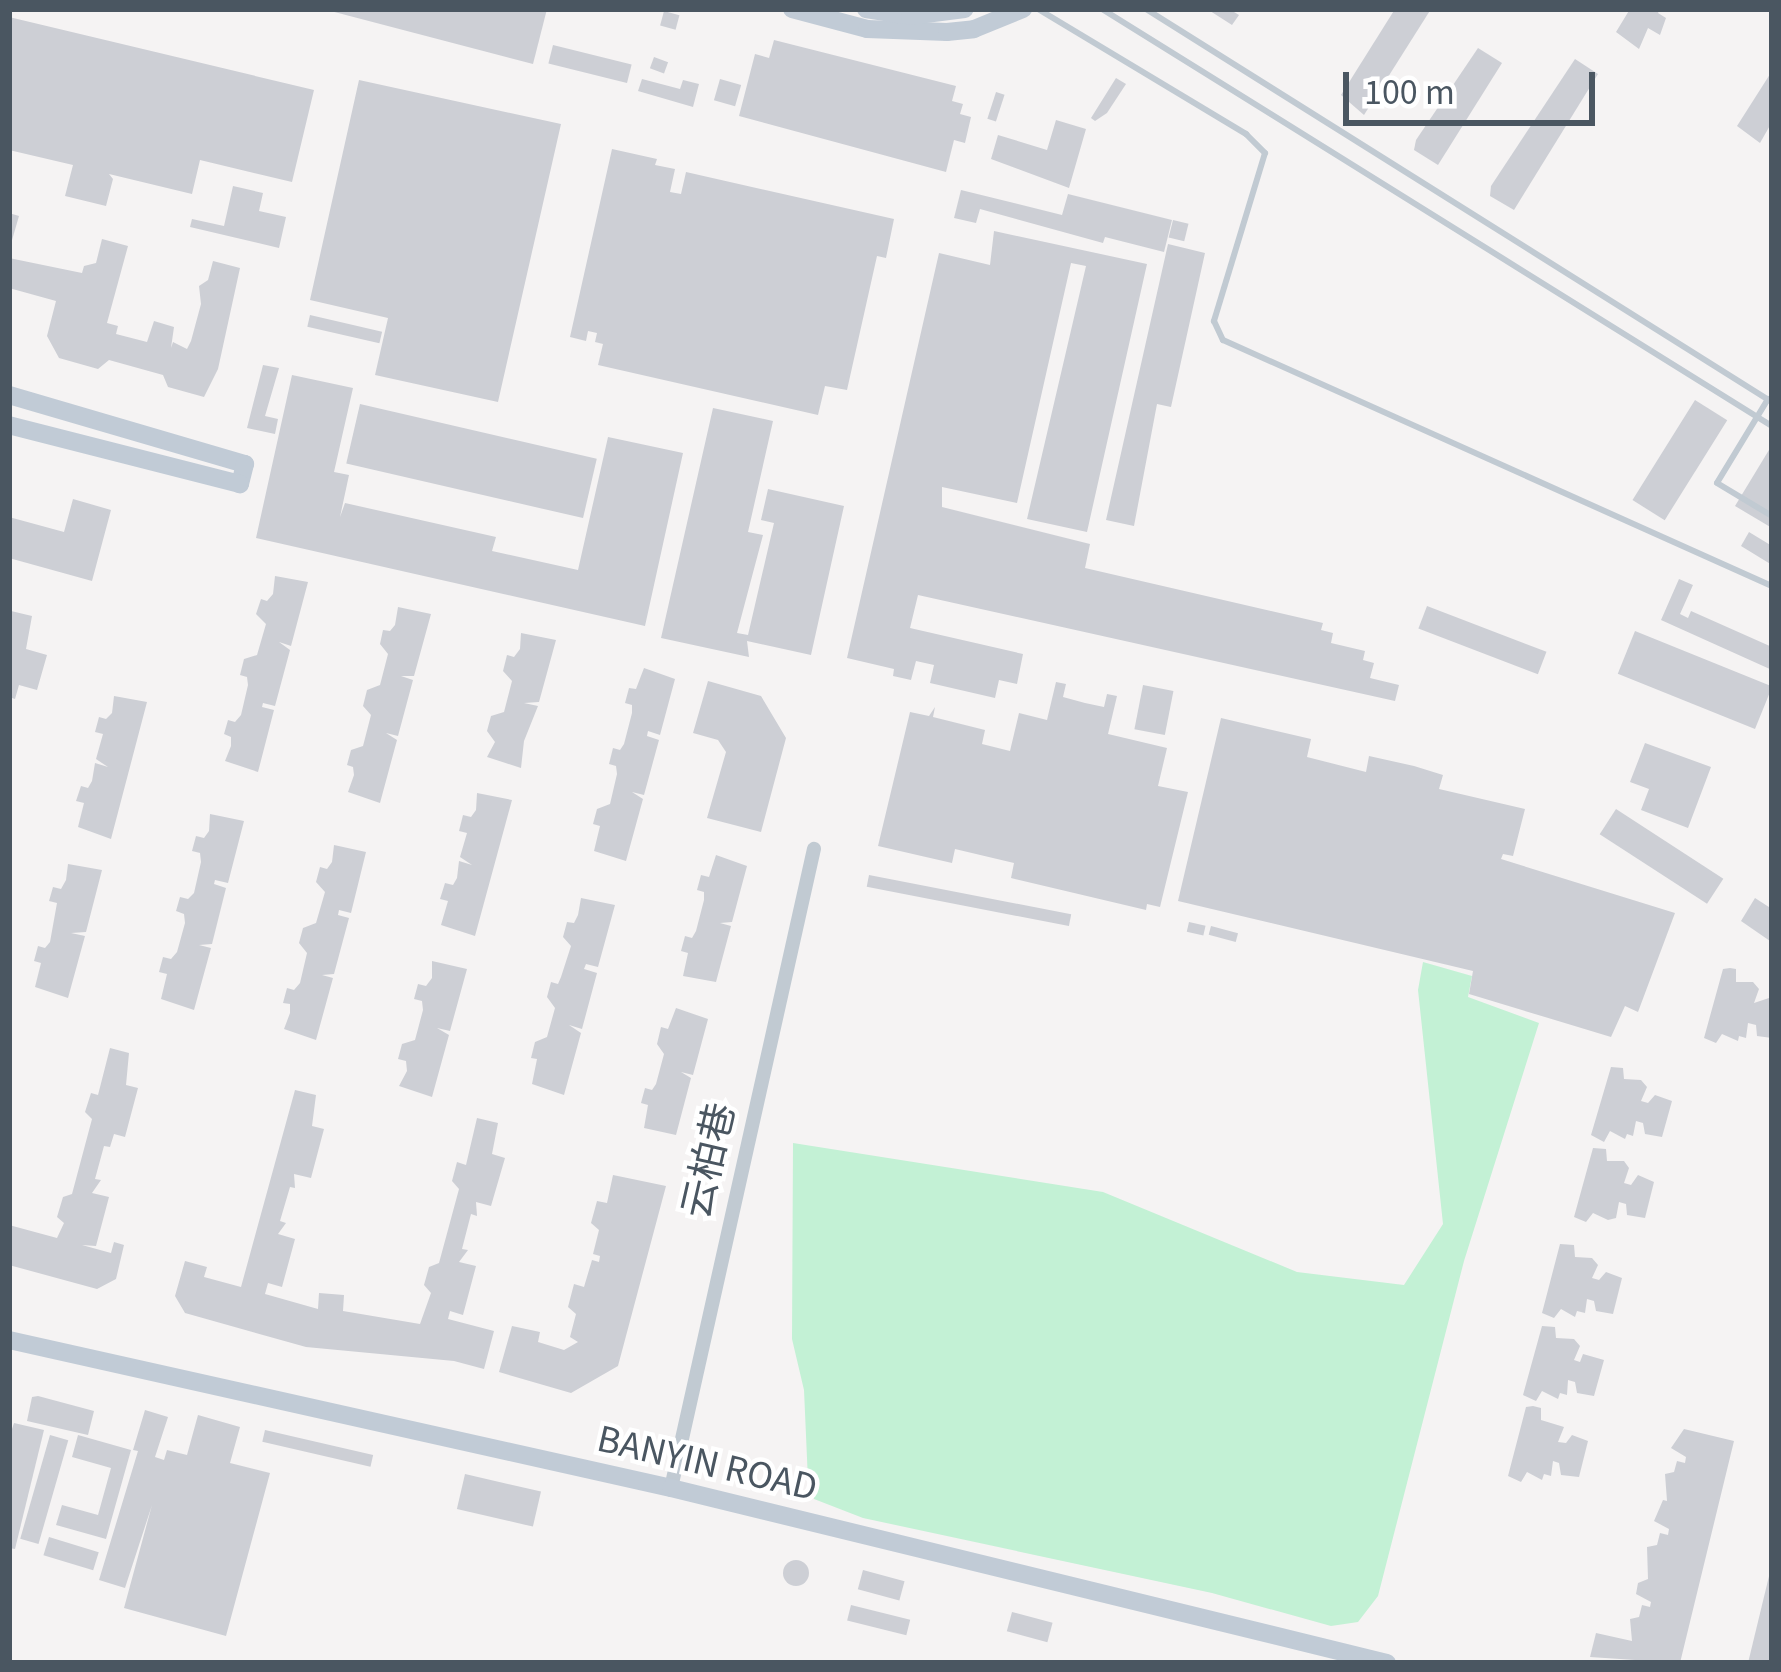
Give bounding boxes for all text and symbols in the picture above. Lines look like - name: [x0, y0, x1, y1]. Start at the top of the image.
- scale bar: [1349, 48, 1601, 122]
- text: 100 m: [1364, 67, 1455, 118]
- street label: 云柏巷: [674, 1099, 746, 1223]
- street label: BANYIN ROAD: [593, 1416, 821, 1512]

